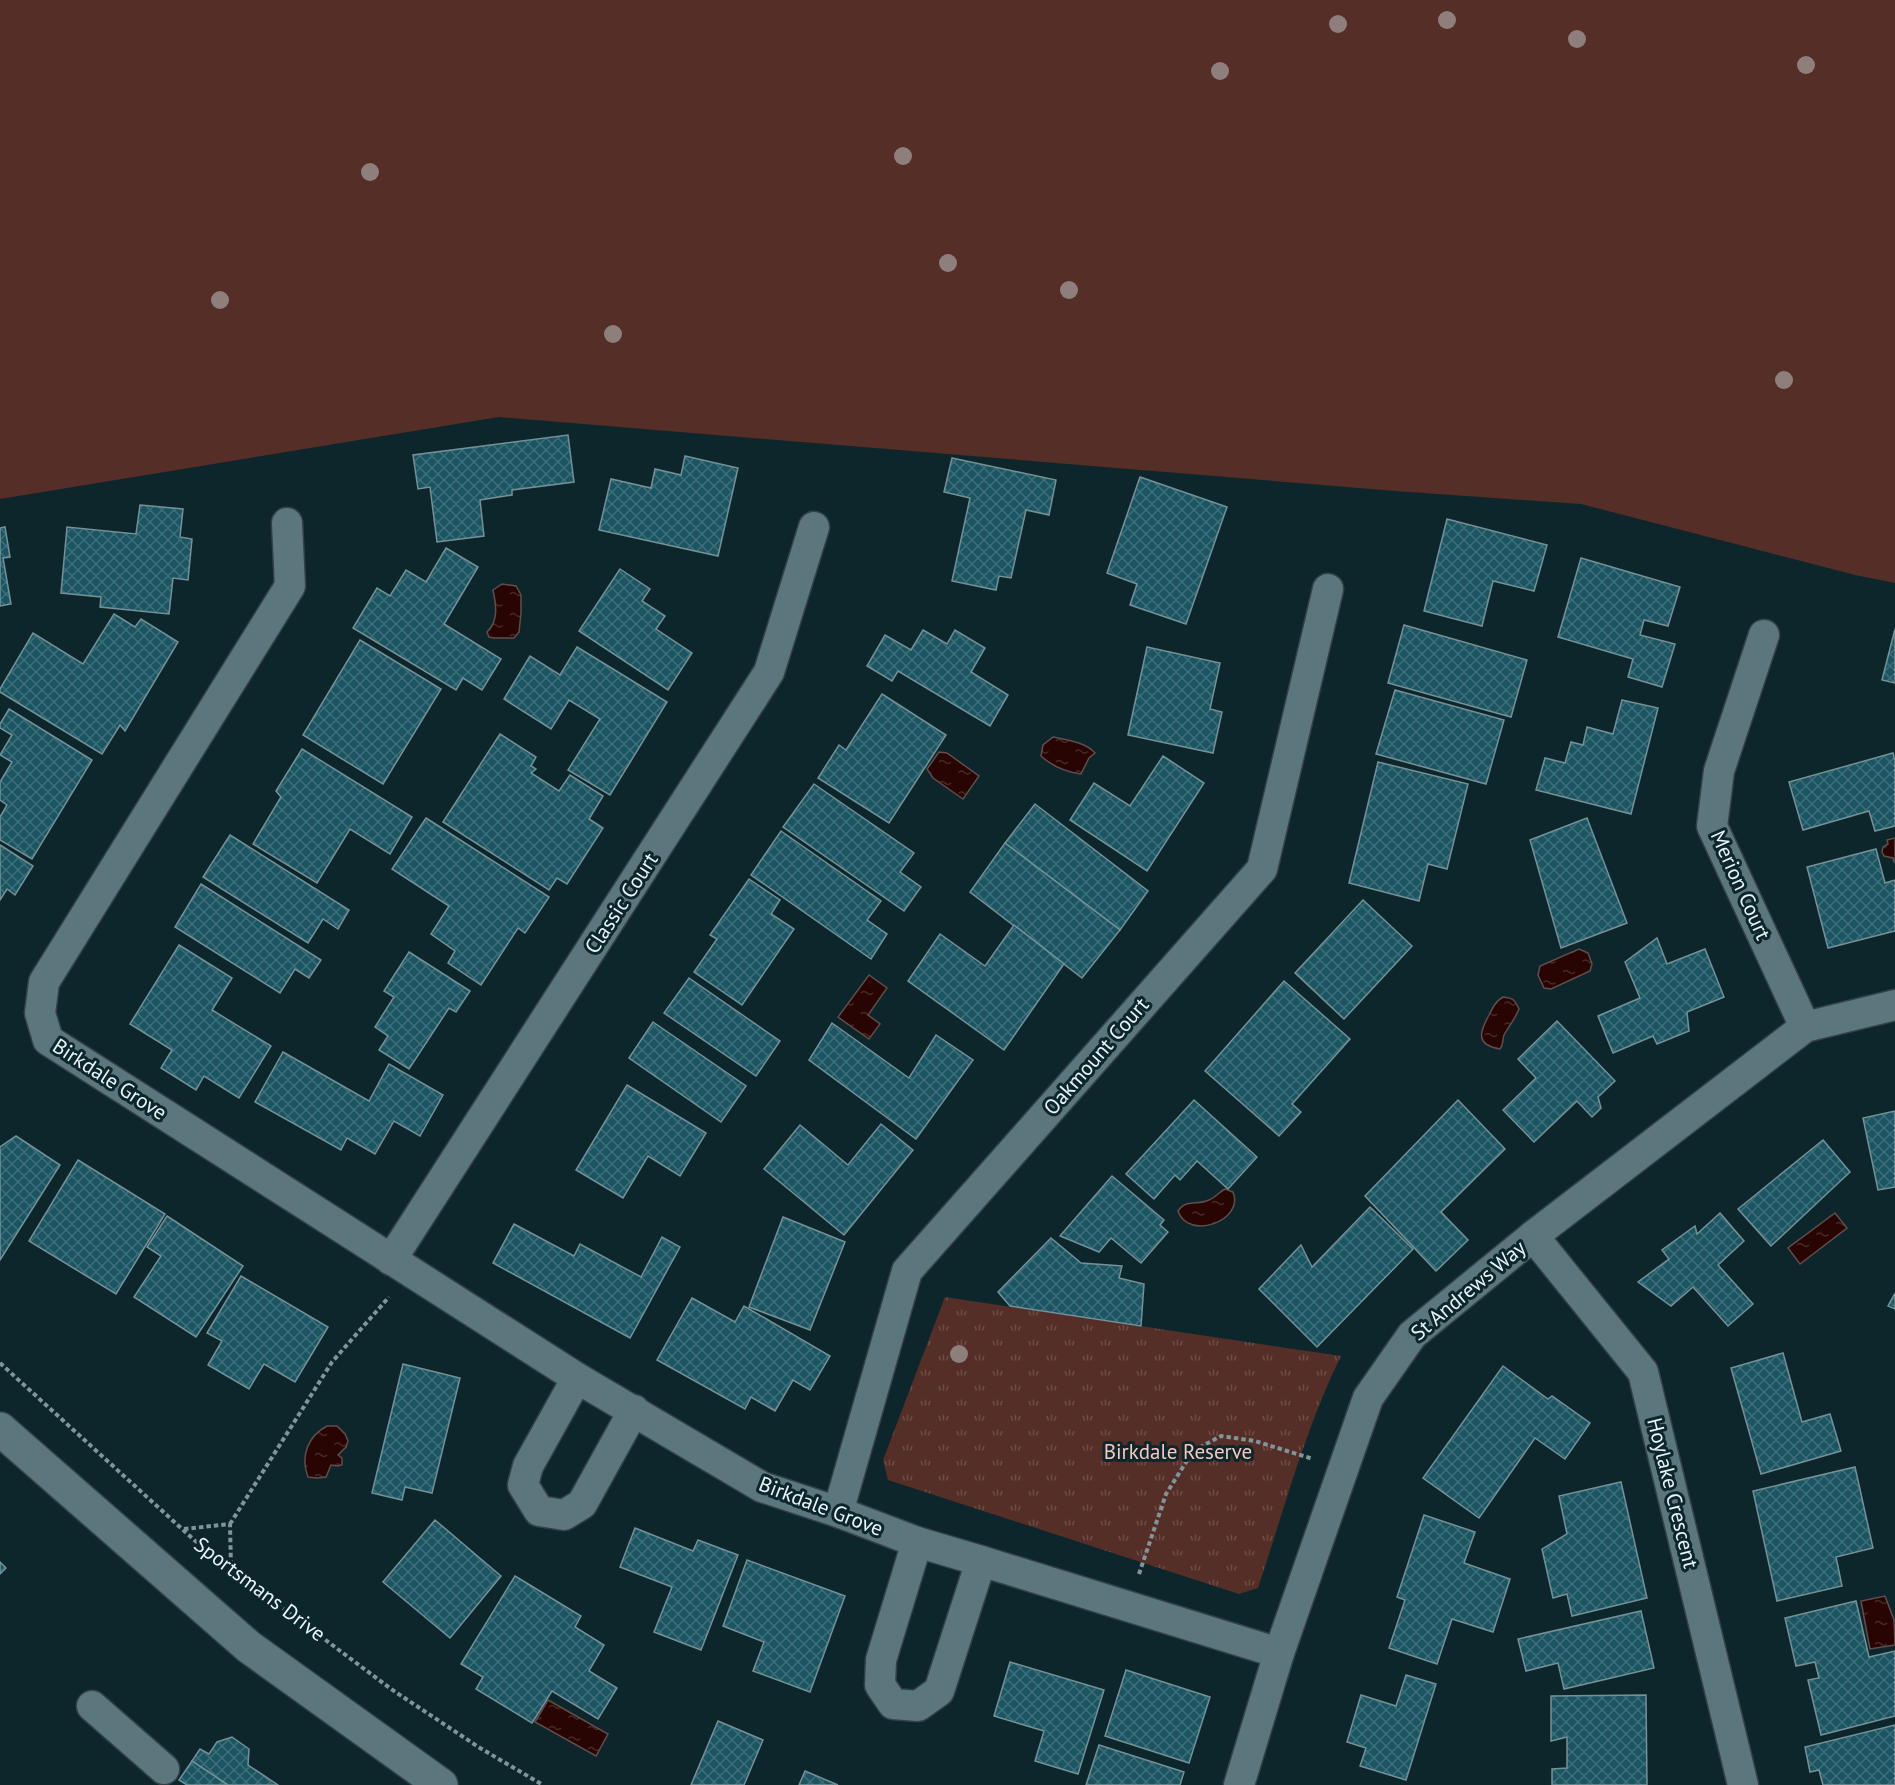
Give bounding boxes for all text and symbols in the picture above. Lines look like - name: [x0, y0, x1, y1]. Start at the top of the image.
- street label: Merion Court: [1705, 826, 1777, 944]
- street label: Classic Court: [578, 847, 664, 959]
- street label: Oakmount Court: [1037, 992, 1155, 1120]
- street label: Birkdale Grove: [48, 1032, 172, 1126]
- street label: St Andrews Way: [1405, 1234, 1531, 1346]
- street label: Hoylake Crescent: [1641, 1415, 1705, 1571]
- park label: Birkdale Reserve: [1104, 1438, 1252, 1465]
- street label: Birkdale Grove: [755, 1470, 887, 1542]
- street label: Sportsmans Drive: [189, 1531, 331, 1647]

